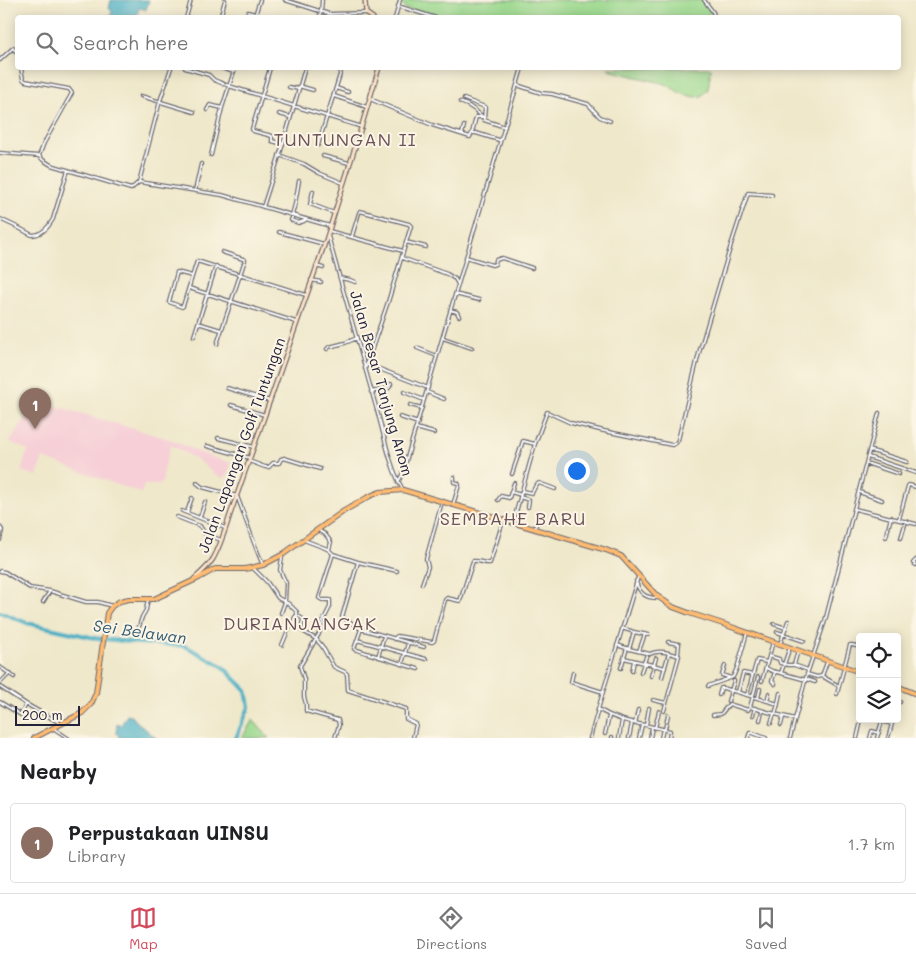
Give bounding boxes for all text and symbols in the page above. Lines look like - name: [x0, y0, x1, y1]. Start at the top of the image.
- search box: [15, 15, 901, 70]
- icon: search: [33, 29, 61, 57]
- text: Search here: [73, 30, 189, 55]
- district label: TUNTUNGAN II: [273, 127, 417, 151]
- street label: Jalan Besar Tanjung Anom: [346, 288, 418, 478]
- street label: Jalan Lapangan Golf Tuntungan: [193, 335, 289, 555]
- pin: 1: [19, 388, 51, 429]
- your location: [564, 458, 590, 484]
- district label: SEMBAHE BARU: [440, 506, 586, 530]
- district label: DURIANJANGAK: [223, 611, 377, 635]
- water label: Sei Belawan: [92, 614, 188, 648]
- map controls: [856, 633, 901, 723]
- button: locate: [856, 633, 901, 678]
- button: layers: [856, 678, 901, 723]
- scale bar: [15, 703, 80, 726]
- text: 200 m: [22, 705, 63, 724]
- text: Nearby: [20, 757, 97, 784]
- text: Perpustakaan UINSU: [68, 820, 269, 845]
- text: 1: [33, 833, 41, 854]
- text: 1.7 km: [848, 833, 895, 854]
- text: Library: [68, 845, 126, 866]
- tab: Map: [129, 904, 158, 953]
- tab: Directions: [416, 904, 487, 953]
- tab: Saved: [745, 904, 787, 953]

